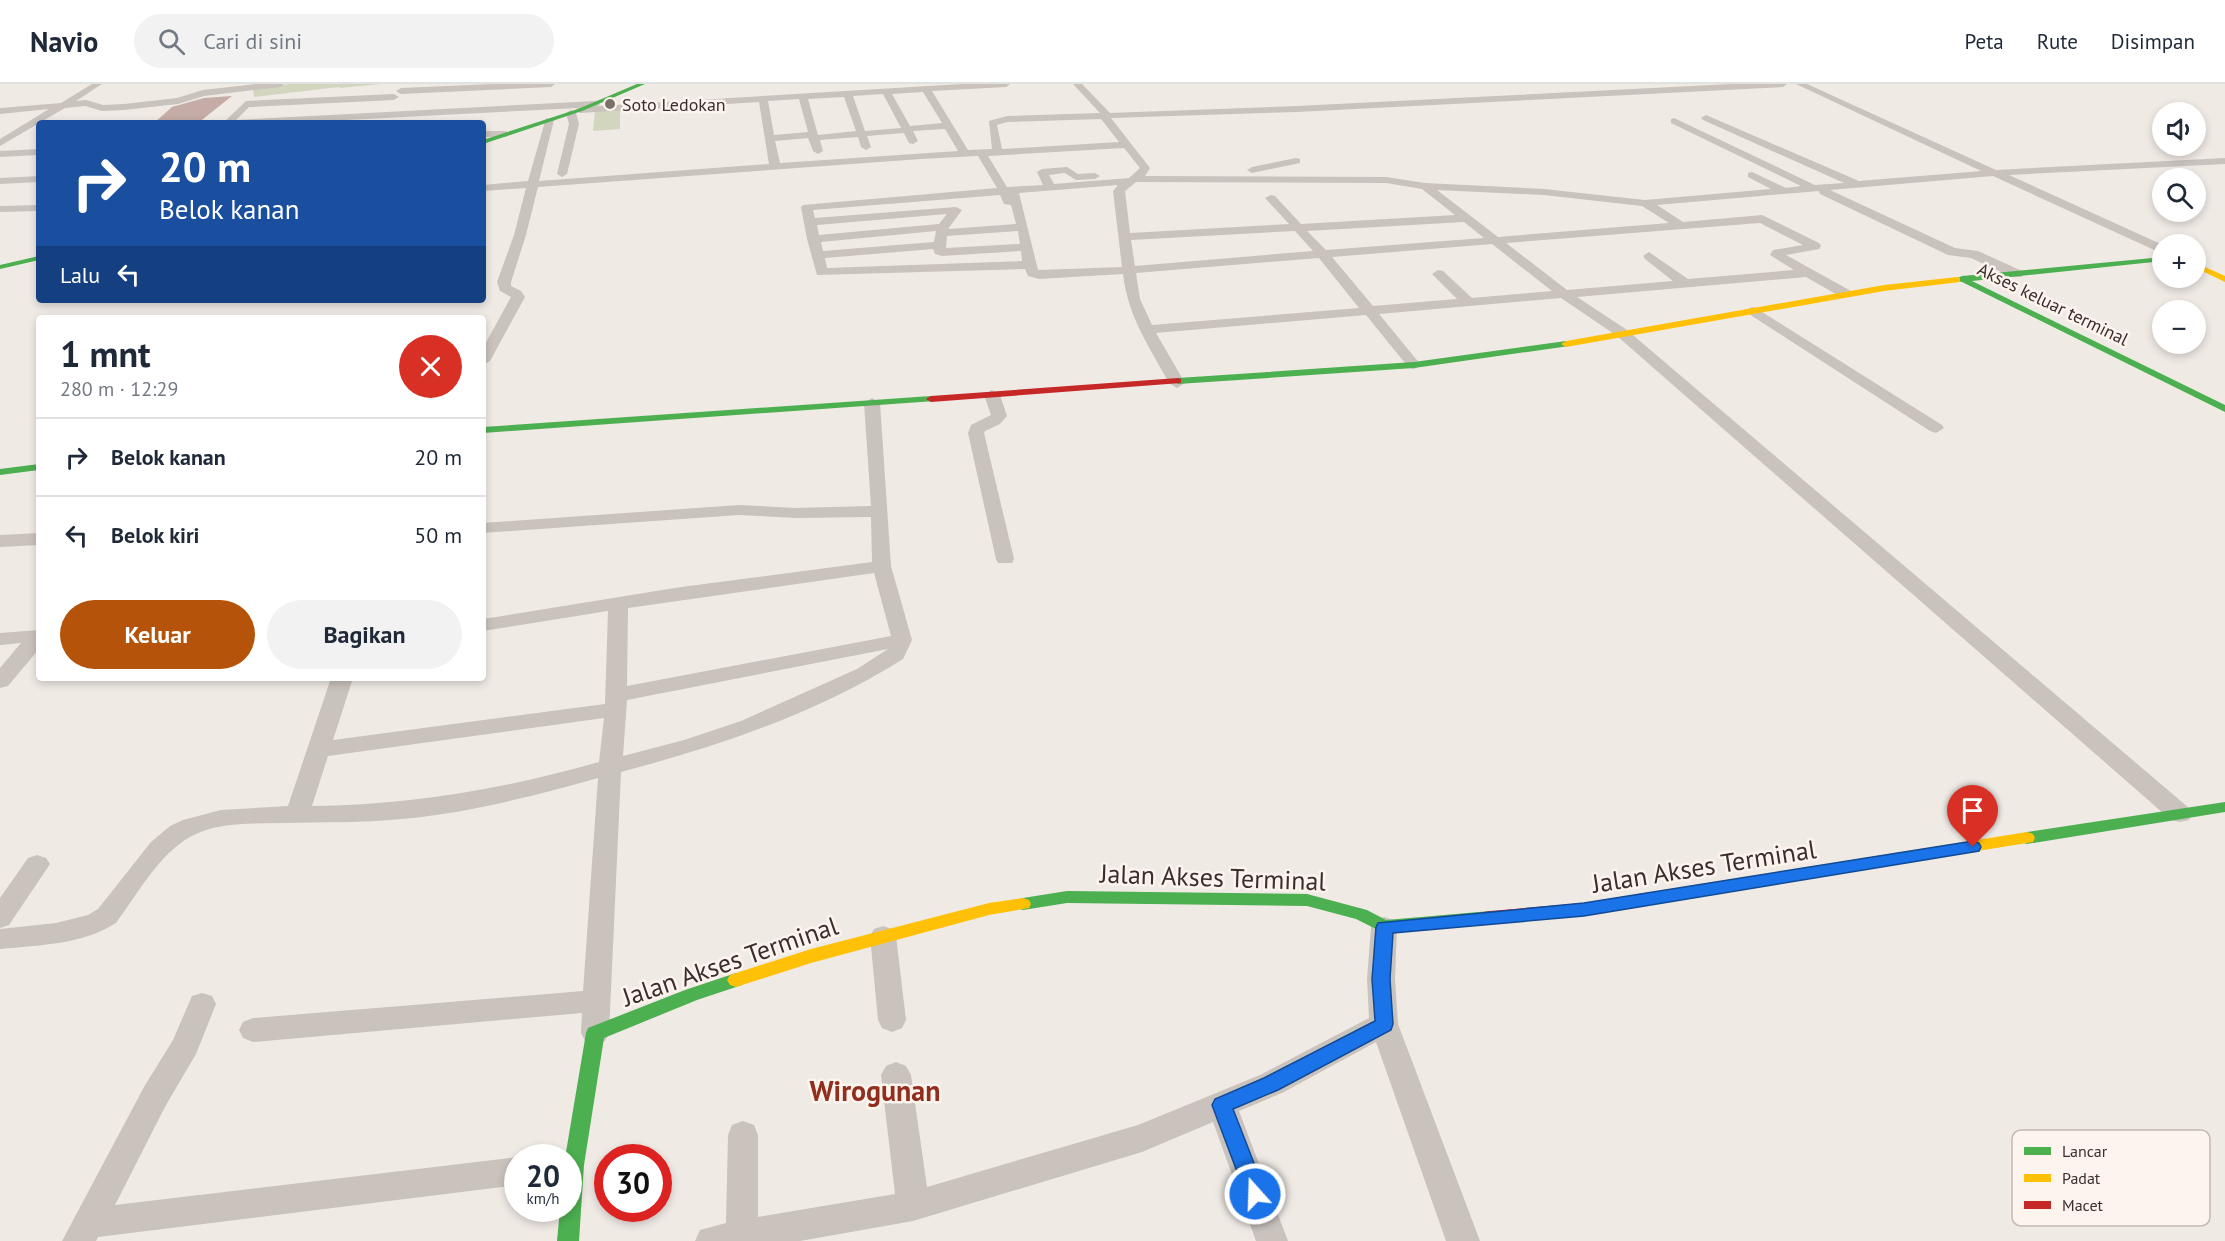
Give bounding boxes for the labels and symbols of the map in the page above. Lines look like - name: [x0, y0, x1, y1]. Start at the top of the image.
- place label: Soto Ledokan: [622, 93, 726, 116]
- marker: Soto Ledokan: [603, 97, 617, 111]
- street label: Akses keluar terminal: [1974, 257, 2133, 351]
- pin: [1947, 785, 1998, 847]
- street label: Jalan Akses Terminal: [1589, 832, 1819, 900]
- street label: Jalan Akses Terminal: [1098, 857, 1327, 897]
- street label: Jalan Akses Terminal: [617, 908, 843, 1014]
- district label: Wirogunan: [809, 1072, 941, 1109]
- legend: [2012, 1130, 2210, 1226]
- text: Lancar: [2062, 1141, 2108, 1161]
- speed limit sign: 30: [594, 1144, 672, 1222]
- position arrow: [1223, 1162, 1287, 1226]
- text: Padat: [2062, 1168, 2101, 1188]
- text: Macet: [2062, 1195, 2104, 1215]

